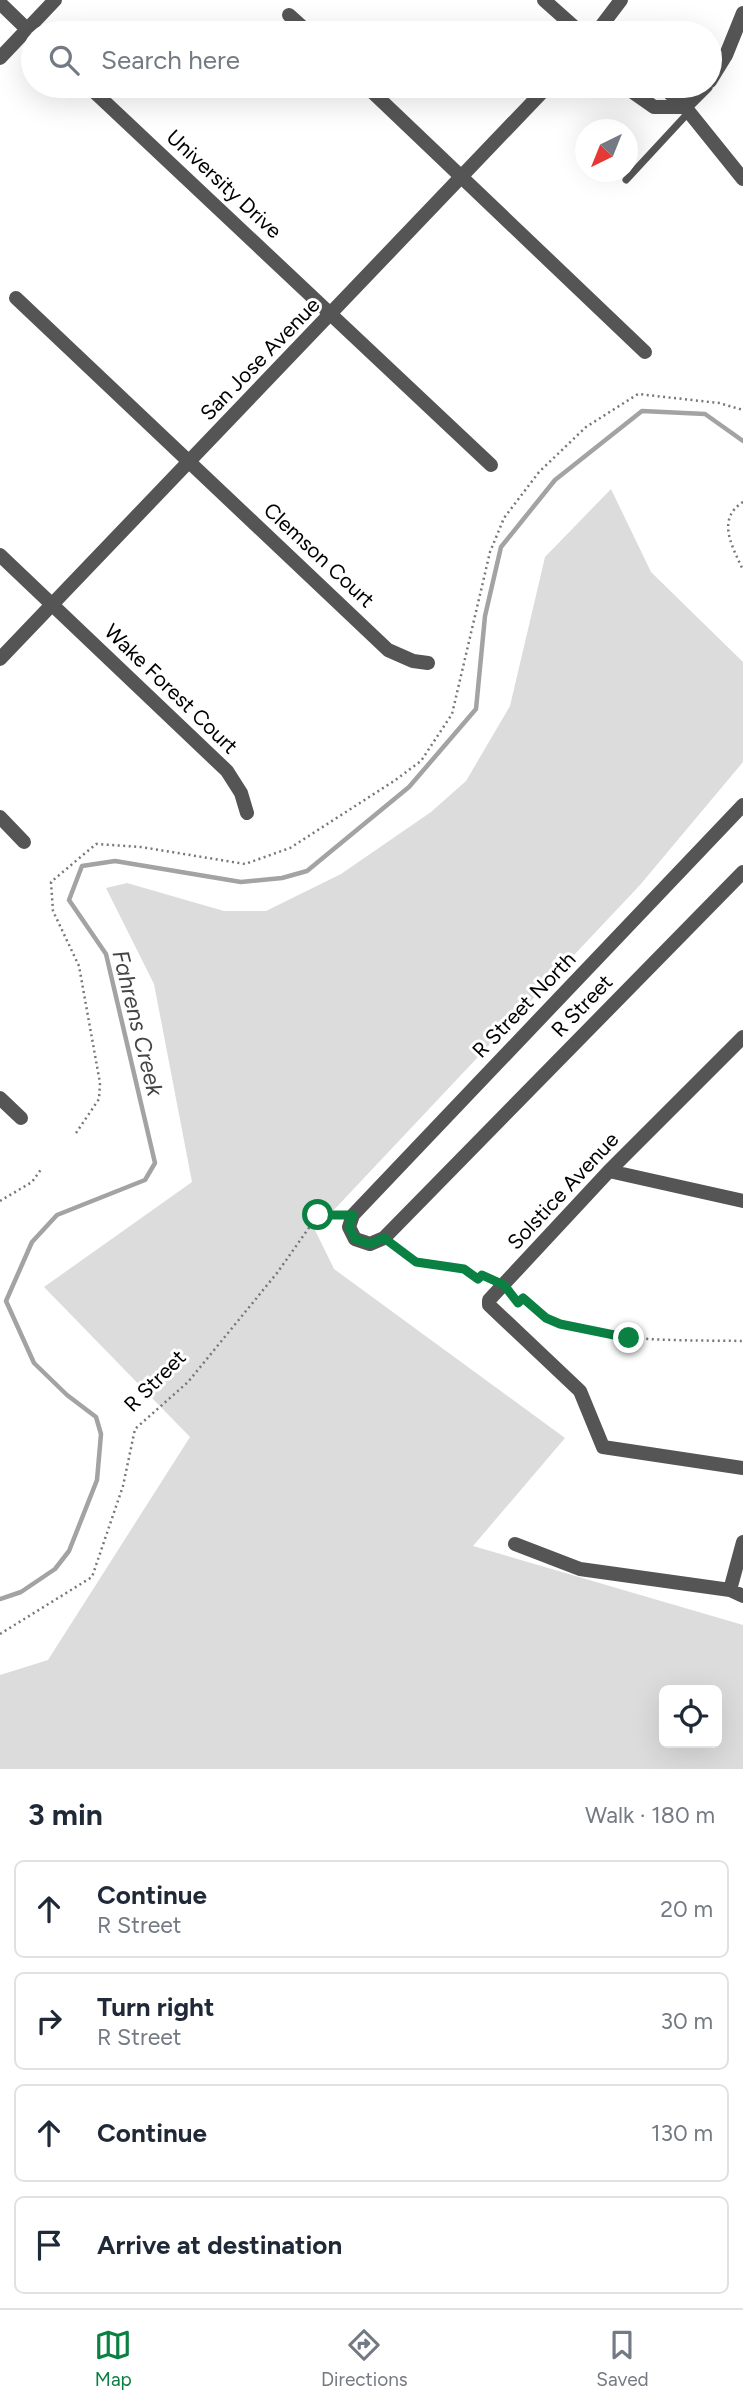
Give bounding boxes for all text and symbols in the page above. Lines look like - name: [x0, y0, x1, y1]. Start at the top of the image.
- search box: [21, 21, 722, 98]
- icon: search: [45, 41, 83, 79]
- text: Search here: [101, 44, 240, 76]
- north arrow: [575, 119, 638, 182]
- street label: University Drive: [162, 124, 287, 243]
- street label: San Jose Avenue: [195, 292, 325, 425]
- street label: Clemson Court: [259, 497, 380, 612]
- street label: Wake Forest Court: [99, 619, 243, 759]
- water label: Fahrens Creek: [106, 947, 170, 1100]
- street label: R Street North: [467, 947, 581, 1063]
- street label: R Street: [546, 970, 618, 1042]
- street label: Solstice Avenue: [502, 1127, 623, 1255]
- route start: [302, 1199, 333, 1230]
- route end: [613, 1322, 644, 1353]
- street label: R Street: [119, 1344, 191, 1417]
- map controls: [659, 1685, 722, 1748]
- button: locate: [659, 1685, 722, 1748]
- text: 3 min: [28, 1796, 103, 1833]
- text: Walk · 180 m: [585, 1801, 715, 1829]
- text: Continue: [97, 1879, 207, 1911]
- icon: ahead: [30, 1890, 68, 1928]
- text: 20 m: [660, 1895, 713, 1923]
- text: R Street: [97, 1911, 181, 1939]
- text: Turn right: [97, 1991, 214, 2023]
- icon: right: [30, 2002, 68, 2040]
- text: 30 m: [660, 2007, 713, 2035]
- text: R Street: [97, 2023, 181, 2051]
- icon: ahead: [30, 2114, 68, 2152]
- text: Continue: [97, 2117, 207, 2149]
- text: 130 m: [651, 2119, 713, 2147]
- icon: arrive: [30, 2226, 68, 2264]
- text: Arrive at destination: [97, 2229, 342, 2261]
- tab: Map: [94, 2326, 132, 2391]
- tab: Directions: [321, 2326, 408, 2391]
- tab: Saved: [596, 2326, 649, 2391]

